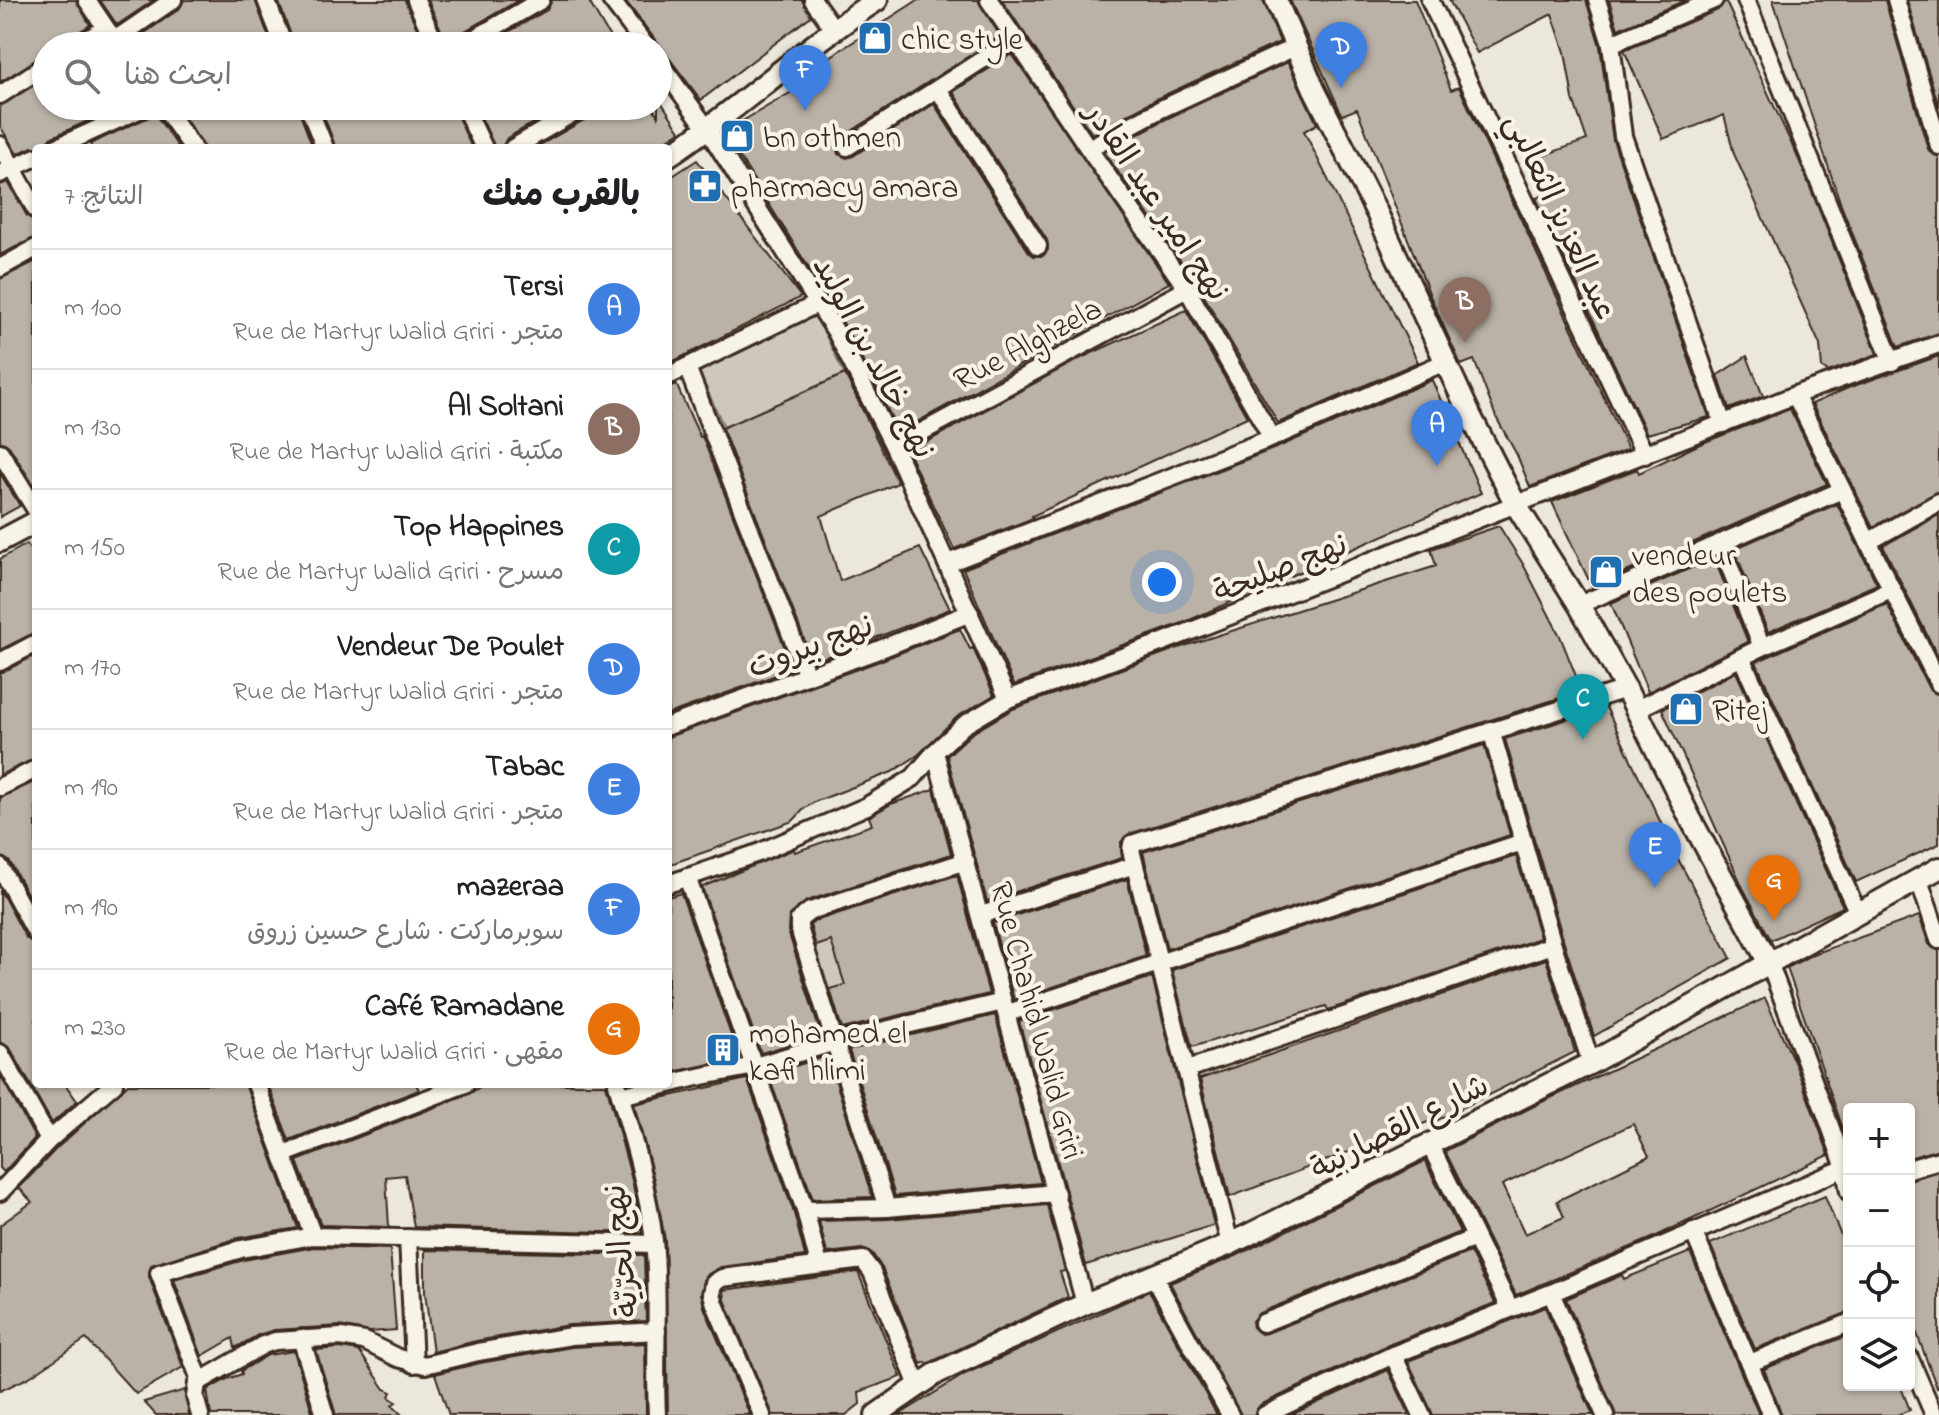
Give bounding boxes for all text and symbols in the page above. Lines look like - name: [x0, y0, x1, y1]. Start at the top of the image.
- place label: chic style: [901, 18, 1024, 65]
- shop icon: chic style: [856, 19, 894, 57]
- pin: D: [1315, 22, 1367, 88]
- search box: [32, 32, 672, 120]
- pin: F: [779, 45, 831, 111]
- icon: search: [60, 54, 104, 98]
- text: ابحث هنا: [124, 55, 232, 99]
- street label: نهج امير عبد القادر: [1069, 92, 1239, 312]
- street label: عبد العزيز الثعالبي: [1489, 106, 1627, 329]
- place label: bn othmen: [763, 116, 901, 163]
- shop icon: bn othmen: [718, 117, 756, 155]
- place label: pharmacy amara: [731, 166, 959, 213]
- pharmacy icon: pharmacy amara: [686, 167, 724, 205]
- text: بالقرب منك: [482, 172, 640, 222]
- text: النتائج: 7: [64, 179, 143, 217]
- street label: نهج خالد بن الوليد: [799, 249, 945, 468]
- text: Tersi: [503, 266, 564, 310]
- pin: B: [1439, 277, 1491, 343]
- street label: Rue Alghzela: [946, 287, 1111, 405]
- text: 100 m: [64, 290, 121, 328]
- text: A: [606, 290, 622, 328]
- text: متجر · Rue de Martyr Walid Griri: [233, 314, 564, 352]
- text: Al Soltani: [448, 386, 564, 430]
- pin: A: [1411, 400, 1463, 466]
- text: 130 m: [64, 410, 121, 448]
- text: B: [605, 410, 623, 448]
- text: مكتبة · Rue de Martyr Walid Griri: [230, 434, 564, 472]
- text: Top Happines: [393, 506, 564, 550]
- street label: نهج صليحة: [1207, 523, 1355, 617]
- text: 150 m: [64, 530, 125, 568]
- text: C: [607, 530, 621, 568]
- place label: vendeur des poulets: [1632, 534, 1788, 618]
- shop icon: vendeur des poulets: [1587, 553, 1625, 591]
- text: مسرح · Rue de Martyr Walid Griri: [218, 554, 564, 592]
- your location: [1142, 562, 1182, 602]
- street label: نهج بيروت: [742, 604, 881, 693]
- text: Vendeur De Poulet: [338, 626, 564, 670]
- text: 170 m: [64, 650, 121, 688]
- text: D: [604, 650, 624, 688]
- text: متجر · Rue de Martyr Walid Griri: [233, 674, 564, 712]
- pin: C: [1557, 674, 1609, 740]
- place label: Ritej: [1712, 689, 1768, 736]
- shop icon: Ritej: [1667, 690, 1705, 728]
- text: Tabac: [485, 746, 564, 790]
- text: 190 m: [64, 770, 118, 808]
- text: E: [606, 770, 622, 808]
- text: متجر · Rue de Martyr Walid Griri: [233, 794, 564, 832]
- pin: E: [1629, 822, 1681, 888]
- pin: G: [1748, 855, 1800, 921]
- text: mazeraa: [457, 866, 564, 910]
- street label: Rue Chahid Walid Griri: [975, 877, 1094, 1165]
- text: 190 m: [64, 890, 118, 928]
- text: F: [606, 890, 622, 928]
- text: سوبرماركت · شارع حسين زروق: [247, 914, 564, 952]
- text: Café Ramadane: [365, 986, 564, 1030]
- text: 230 m: [64, 1010, 126, 1048]
- text: G: [606, 1010, 622, 1048]
- place label: mohamed el kafi hlimi: [749, 1012, 907, 1096]
- building icon: mohamed el kafi hlimi: [704, 1031, 742, 1069]
- text: مقهى · Rue de Martyr Walid Griri: [224, 1034, 564, 1072]
- street label: شارع القصارنية: [1303, 1064, 1498, 1194]
- map controls: [1843, 1103, 1915, 1391]
- button: +: [1843, 1103, 1915, 1175]
- button: −: [1843, 1175, 1915, 1247]
- street label: نهج الحرّيّة: [593, 1182, 654, 1320]
- button: locate: [1843, 1247, 1915, 1319]
- button: layers: [1843, 1319, 1915, 1391]

